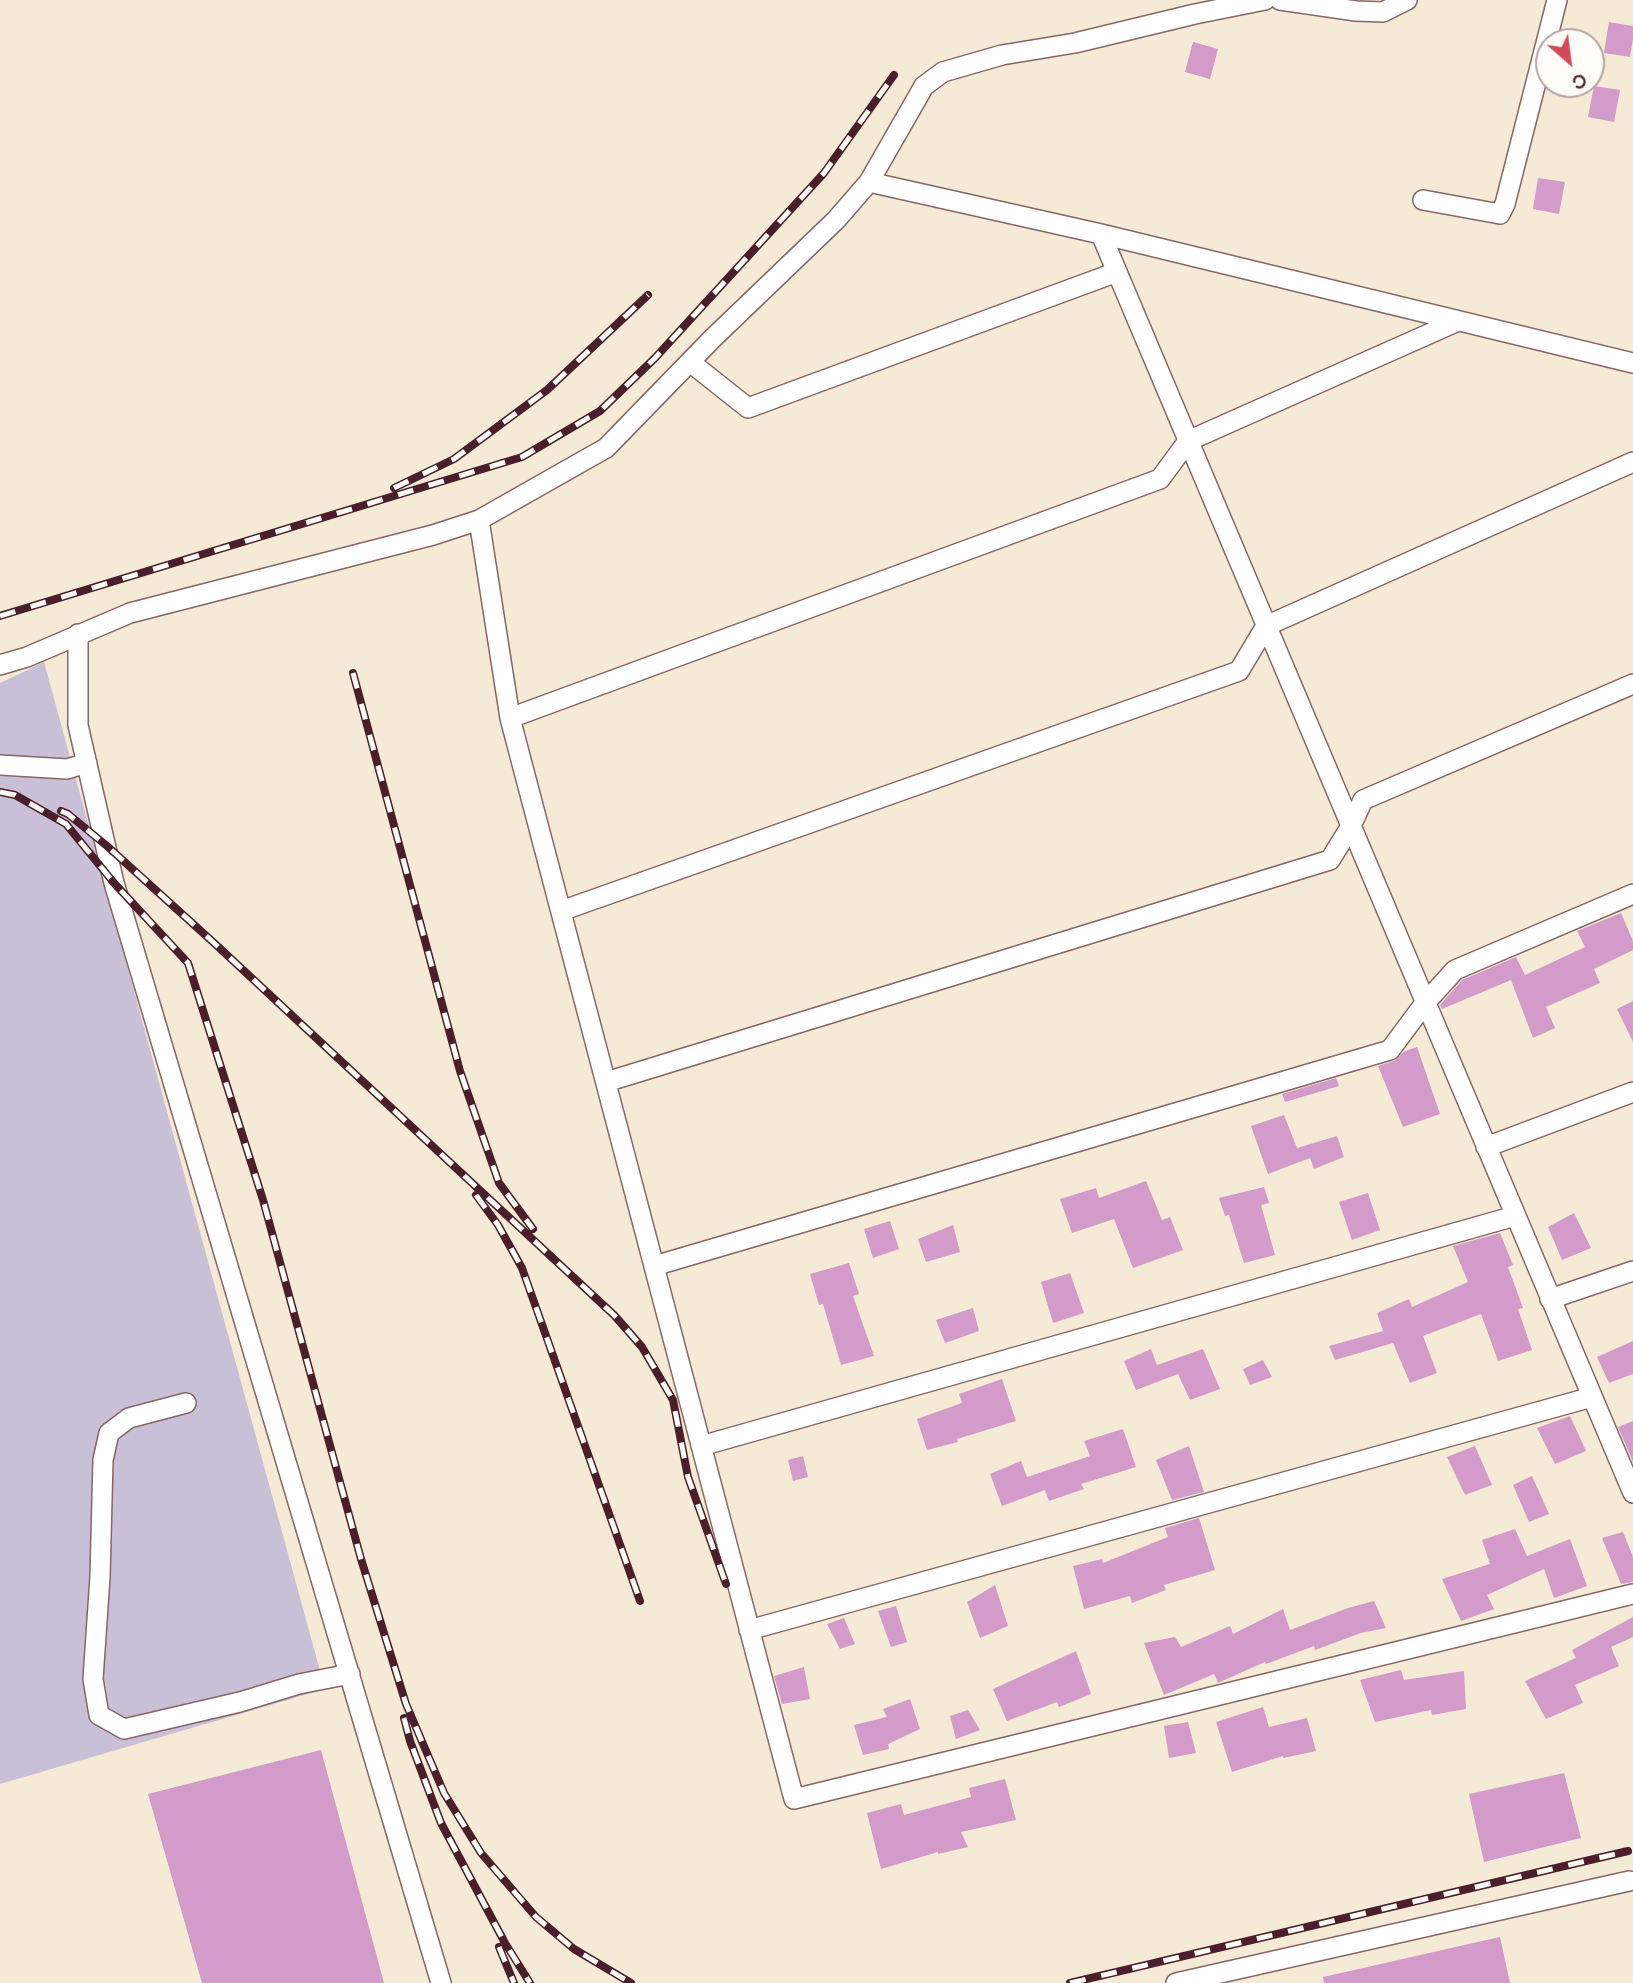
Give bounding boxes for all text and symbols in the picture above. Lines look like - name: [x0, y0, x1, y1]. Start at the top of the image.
- north arrow: [1535, 28, 1605, 98]
- text: С: [1568, 67, 1590, 93]

